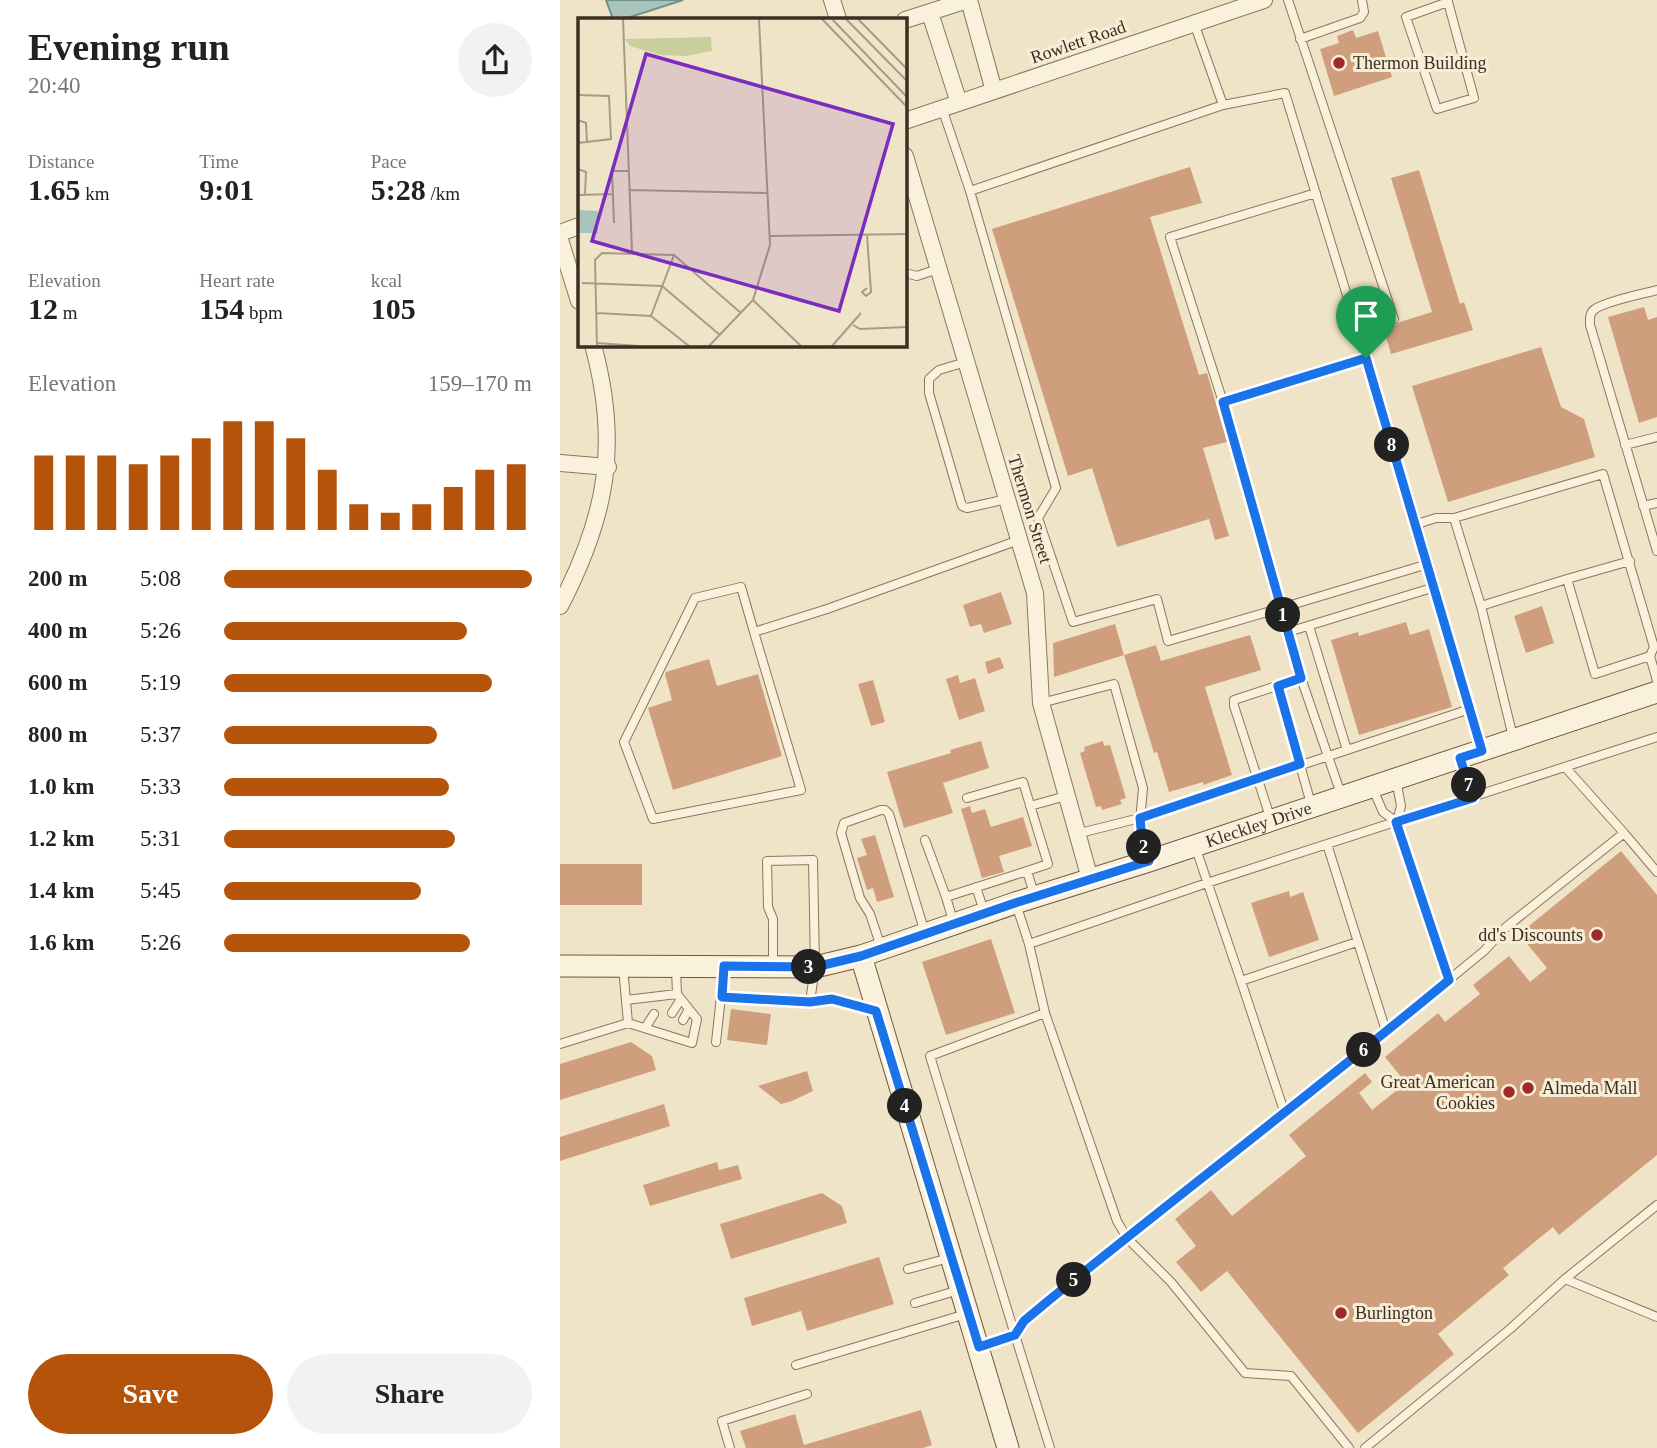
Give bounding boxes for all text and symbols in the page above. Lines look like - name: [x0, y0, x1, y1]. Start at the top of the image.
- street label: Rowlett Road: [1028, 16, 1128, 68]
- inset map: [578, 18, 906, 346]
- button: share: [458, 23, 532, 97]
- text: Evening run: [28, 26, 230, 68]
- place label: Thermon Building: [1353, 53, 1487, 73]
- marker: Thermon Building: [1331, 55, 1347, 71]
- text: 20:40: [28, 73, 80, 98]
- text: Distance: [28, 151, 94, 172]
- text: Time: [199, 151, 239, 172]
- text: Pace: [371, 151, 407, 172]
- text: 1.65: [28, 173, 81, 206]
- text: 9:01: [199, 173, 254, 206]
- text: 5:28: [371, 173, 426, 206]
- text: km: [81, 183, 110, 204]
- text: /km: [426, 183, 460, 204]
- text: Elevation: [28, 270, 101, 291]
- text: Heart rate: [199, 270, 275, 291]
- text: kcal: [371, 270, 402, 291]
- pin: [1336, 286, 1396, 358]
- text: 12: [28, 292, 58, 325]
- text: 154: [199, 292, 244, 325]
- text: 105: [371, 292, 416, 325]
- icon: arrive: [1347, 297, 1385, 335]
- text: m: [58, 302, 78, 323]
- text: bpm: [244, 302, 283, 323]
- text: Elevation: [28, 371, 116, 396]
- text: 159–170 m: [428, 371, 532, 396]
- pin: 8: [1374, 428, 1410, 462]
- text: 8: [1387, 434, 1396, 455]
- street label: Thermon Street: [1004, 452, 1056, 566]
- text: 200 m: [28, 566, 87, 591]
- text: 5:08: [140, 566, 181, 591]
- pin: 1: [1266, 598, 1300, 632]
- text: 1: [1278, 604, 1287, 625]
- text: 400 m: [28, 618, 87, 643]
- text: 5:26: [140, 618, 181, 643]
- text: 600 m: [28, 670, 87, 695]
- text: 5:19: [140, 670, 181, 695]
- text: 800 m: [28, 722, 87, 747]
- text: 5:37: [140, 722, 181, 747]
- pin: 7: [1452, 768, 1486, 802]
- text: 1.0 km: [28, 774, 94, 799]
- text: 5:33: [140, 774, 181, 799]
- text: 7: [1464, 774, 1473, 795]
- street label: Kleckley Drive: [1203, 798, 1314, 852]
- text: 1.2 km: [28, 826, 94, 851]
- text: 5:31: [140, 826, 181, 851]
- pin: 2: [1126, 830, 1162, 864]
- text: 2: [1139, 836, 1148, 857]
- text: 1.4 km: [28, 878, 94, 903]
- text: 5:45: [140, 878, 181, 903]
- place label: dd's Discounts: [1478, 925, 1583, 945]
- marker: dd's Discounts: [1589, 927, 1605, 943]
- text: 1.6 km: [28, 930, 94, 955]
- text: 5:26: [140, 930, 181, 955]
- pin: 3: [792, 950, 826, 984]
- text: 3: [804, 956, 813, 977]
- pin: 6: [1346, 1032, 1382, 1068]
- text: 6: [1359, 1039, 1368, 1060]
- place label: Great American Cookies: [1381, 1072, 1495, 1113]
- place label: Almeda Mall: [1542, 1078, 1637, 1098]
- marker: Almeda Mall: [1520, 1080, 1536, 1096]
- marker: Great American Cookies: [1501, 1084, 1517, 1100]
- pin: 4: [888, 1088, 922, 1124]
- text: 4: [900, 1095, 909, 1116]
- pin: 5: [1056, 1262, 1092, 1298]
- text: 5: [1069, 1269, 1078, 1290]
- place label: Burlington: [1355, 1303, 1433, 1323]
- marker: Burlington: [1333, 1305, 1349, 1321]
- button: Save: [28, 1354, 273, 1434]
- button: Share: [287, 1354, 532, 1434]

